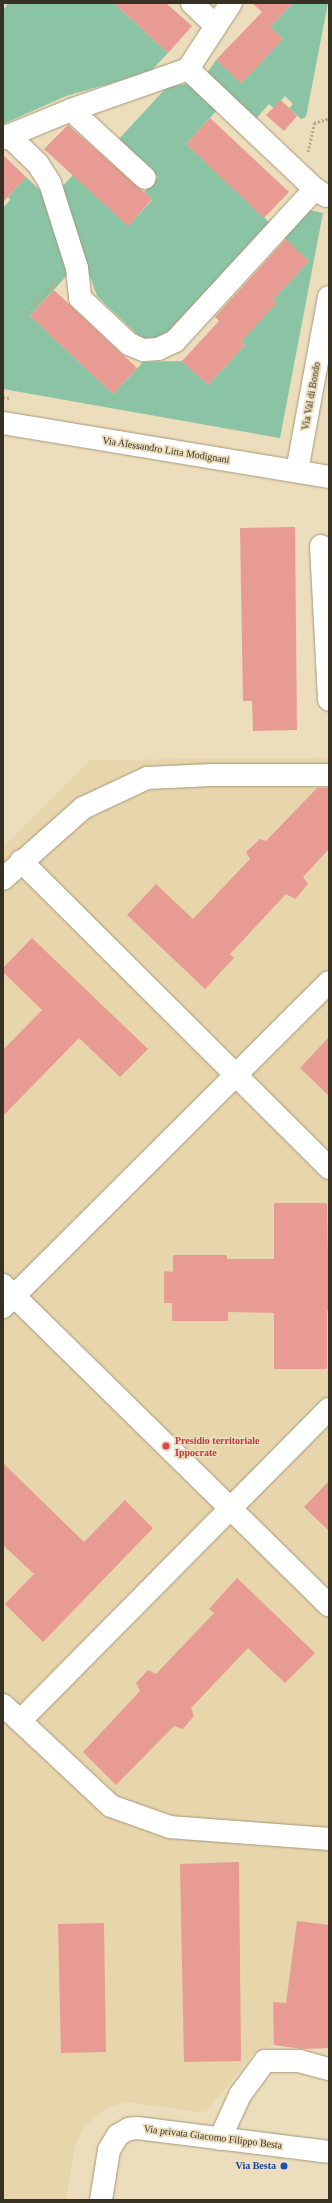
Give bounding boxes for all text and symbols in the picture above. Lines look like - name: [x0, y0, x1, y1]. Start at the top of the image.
- street label: Via Val di Bondo: [299, 361, 323, 431]
- street label: Via Alessandro Litta Modignani: [101, 434, 231, 466]
- place label: Presidio territoriale Ippocrate: [175, 1434, 260, 1458]
- marker: Presidio territoriale Ippocrate: [160, 1440, 172, 1452]
- street label: Via privata Giacomo Filippo Besta: [143, 2123, 283, 2151]
- place label: Via Besta: [236, 2160, 276, 2172]
- marker: Via Besta: [279, 2161, 289, 2171]

